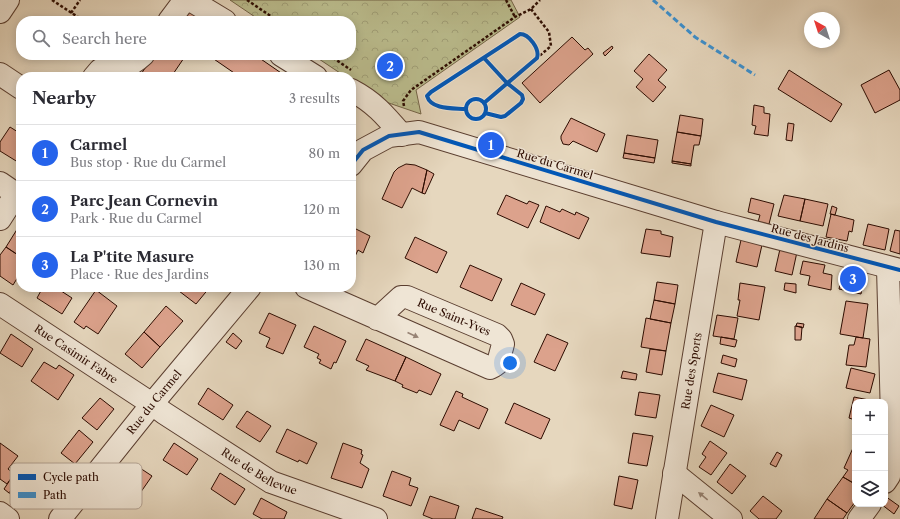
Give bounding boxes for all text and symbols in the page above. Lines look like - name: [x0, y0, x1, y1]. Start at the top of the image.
- north arrow: [804, 12, 840, 48]
- search box: [16, 16, 356, 60]
- icon: search: [30, 27, 52, 49]
- text: Search here: [62, 29, 147, 48]
- pin: 2: [377, 51, 403, 81]
- text: Nearby: [32, 88, 96, 108]
- text: 3 results: [289, 90, 340, 106]
- pin: 1: [478, 130, 504, 160]
- text: Carmel: [70, 135, 127, 154]
- text: 1: [42, 145, 48, 161]
- text: 80 m: [308, 145, 340, 161]
- street label: Rue du Carmel: [515, 146, 595, 182]
- text: Bus stop · Rue du Carmel: [70, 154, 226, 170]
- text: Parc Jean Cornevin: [70, 191, 218, 210]
- text: 2: [41, 201, 49, 217]
- text: 120 m: [303, 201, 340, 217]
- text: Park · Rue du Carmel: [70, 210, 202, 226]
- street label: Rue des Jardins: [769, 221, 851, 255]
- text: La P'tite Masure: [70, 247, 194, 266]
- text: 3: [41, 257, 49, 273]
- text: 130 m: [304, 257, 340, 273]
- pin: 3: [840, 264, 866, 294]
- text: Place · Rue des Jardins: [70, 266, 209, 282]
- street label: Rue Saint-Yves: [415, 295, 493, 339]
- street label: Rue Casimir Fabre: [32, 321, 120, 387]
- street label: Rue des Sports: [678, 331, 705, 411]
- one-way arrow: [407, 332, 419, 338]
- your location: [500, 353, 520, 373]
- street label: Rue du Carmel: [124, 367, 185, 437]
- map controls: [852, 399, 888, 507]
- button: +: [852, 399, 888, 435]
- button: −: [852, 435, 888, 471]
- street label: Rue de Bellevue: [219, 445, 299, 498]
- legend: [10, 463, 142, 509]
- text: Cycle path: [43, 470, 99, 484]
- button: layers: [852, 471, 888, 507]
- text: Path: [43, 488, 67, 502]
- one-way arrow: [697, 492, 708, 501]

